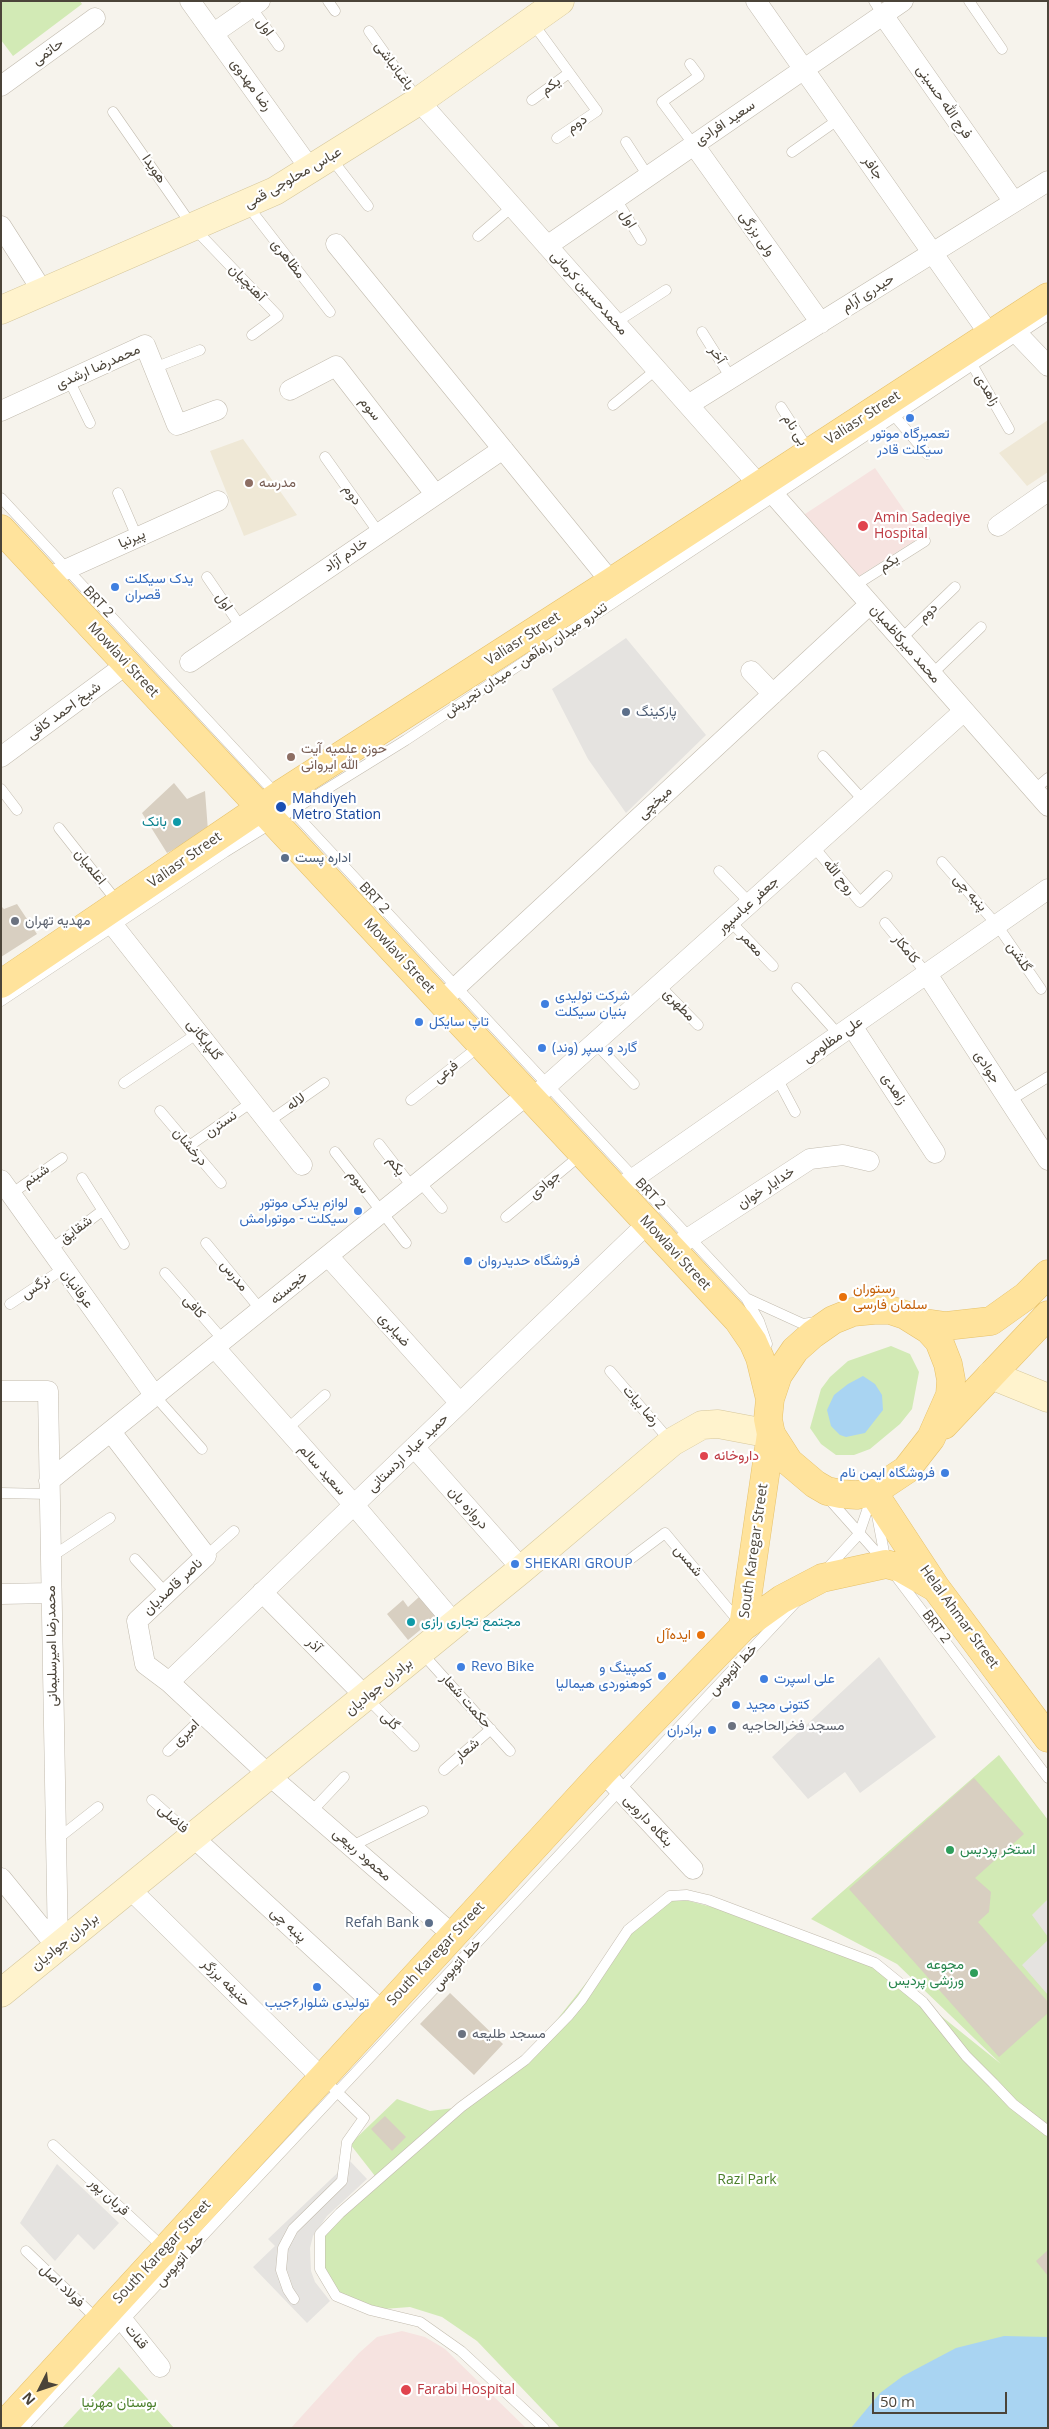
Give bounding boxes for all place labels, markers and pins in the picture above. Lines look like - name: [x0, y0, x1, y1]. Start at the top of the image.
- marker: تعمیرگاه موتور سیکلت قادر: [904, 412, 916, 424]
- place label: تعمیرگاه موتور سیکلت قادر: [870, 426, 950, 458]
- place label: مدرسه: [259, 475, 296, 491]
- marker: مدرسه: [243, 477, 255, 489]
- place label: Amin Sadeqiye Hospital: [874, 510, 970, 542]
- marker: Amin Sadeqiye Hospital: [856, 519, 870, 533]
- place label: یدک سیکلت قصران: [125, 571, 193, 604]
- marker: یدک سیکلت قصران: [109, 581, 121, 593]
- place label: پارکینگ: [636, 704, 677, 720]
- marker: پارکینگ: [620, 706, 632, 718]
- place label: حوزه علمیه آیت‌ الله ایروانی: [301, 741, 387, 774]
- marker: حوزه علمیه آیت‌ الله ایروانی: [285, 751, 297, 763]
- place label: Mahdiyeh Metro Station: [292, 791, 381, 824]
- marker: Mahdiyeh Metro Station: [274, 800, 288, 814]
- place label: بانک: [142, 814, 167, 830]
- marker: بانک: [171, 816, 183, 828]
- place label: اداره پست: [295, 850, 351, 866]
- marker: اداره پست: [279, 852, 291, 864]
- place label: مهدیه تهران: [25, 913, 91, 929]
- marker: مهدیه تهران: [9, 915, 21, 927]
- place label: شرکت تولیدی بنیان سیکلت: [555, 988, 630, 1020]
- marker: شرکت تولیدی بنیان سیکلت: [539, 998, 551, 1010]
- place label: تاپ سایکل: [429, 1014, 489, 1030]
- marker: تاپ سایکل: [413, 1016, 425, 1028]
- place label: گارد و سپر (وند): [552, 1040, 637, 1056]
- marker: گارد و سپر (وند): [536, 1042, 548, 1054]
- place label: لوازم یدکی موتور سیکلت - موتورامش: [239, 1195, 348, 1228]
- marker: لوازم یدکی موتور سیکلت - موتورامش: [352, 1205, 364, 1217]
- place label: فروشگاه حدیدروان: [478, 1253, 580, 1269]
- marker: فروشگاه حدیدروان: [462, 1255, 474, 1267]
- place label: رستوران سلمان فارسی: [853, 1281, 927, 1314]
- marker: رستوران سلمان فارسی: [837, 1291, 849, 1303]
- place label: داروخانه: [714, 1448, 759, 1464]
- marker: داروخانه: [698, 1450, 710, 1462]
- place label: فروشگاه ایمن نام: [840, 1465, 935, 1481]
- marker: فروشگاه ایمن نام: [939, 1467, 951, 1479]
- place label: SHEKARI GROUP: [525, 1556, 633, 1572]
- marker: SHEKARI GROUP: [509, 1558, 521, 1570]
- place label: مجتمع تجاری رازی: [421, 1614, 521, 1630]
- marker: مجتمع تجاری رازی: [405, 1616, 417, 1628]
- place label: ایده‌آل: [656, 1627, 691, 1643]
- marker: ایده‌آل: [695, 1629, 707, 1641]
- place label: Revo Bike: [471, 1659, 534, 1675]
- place label: کمپینگ و کوهنوردی هیمالیا: [556, 1660, 652, 1692]
- marker: Revo Bike: [455, 1661, 467, 1673]
- marker: کمپینگ و کوهنوردی هیمالیا: [656, 1670, 668, 1682]
- place label: علی اسپرت: [774, 1671, 835, 1687]
- marker: علی اسپرت: [758, 1673, 770, 1685]
- place label: کتونی مجید: [746, 1697, 810, 1713]
- marker: کتونی مجید: [730, 1699, 742, 1711]
- place label: مسجد فخرالحاجیه: [742, 1718, 845, 1734]
- marker: مسجد فخرالحاجیه: [726, 1720, 738, 1732]
- place label: برادران: [667, 1722, 702, 1738]
- marker: برادران: [706, 1724, 718, 1736]
- place label: استخر پردیس: [960, 1842, 1035, 1858]
- marker: استخر پردیس: [944, 1844, 956, 1856]
- place label: Refah Bank: [345, 1915, 419, 1931]
- marker: Refah Bank: [423, 1917, 435, 1929]
- place label: مجوعه ورزشی پردیس: [888, 1957, 964, 1990]
- marker: مجوعه ورزشی پردیس: [968, 1967, 980, 1979]
- marker: تولیدی شلوار۶جیب: [311, 1981, 323, 1993]
- place label: تولیدی شلوار۶جیب: [265, 1995, 369, 2011]
- place label: مسجد طلیعه: [472, 2026, 546, 2042]
- marker: مسجد طلیعه: [456, 2028, 468, 2040]
- place label: Farabi Hospital: [417, 2382, 515, 2398]
- marker: Farabi Hospital: [399, 2383, 413, 2397]

